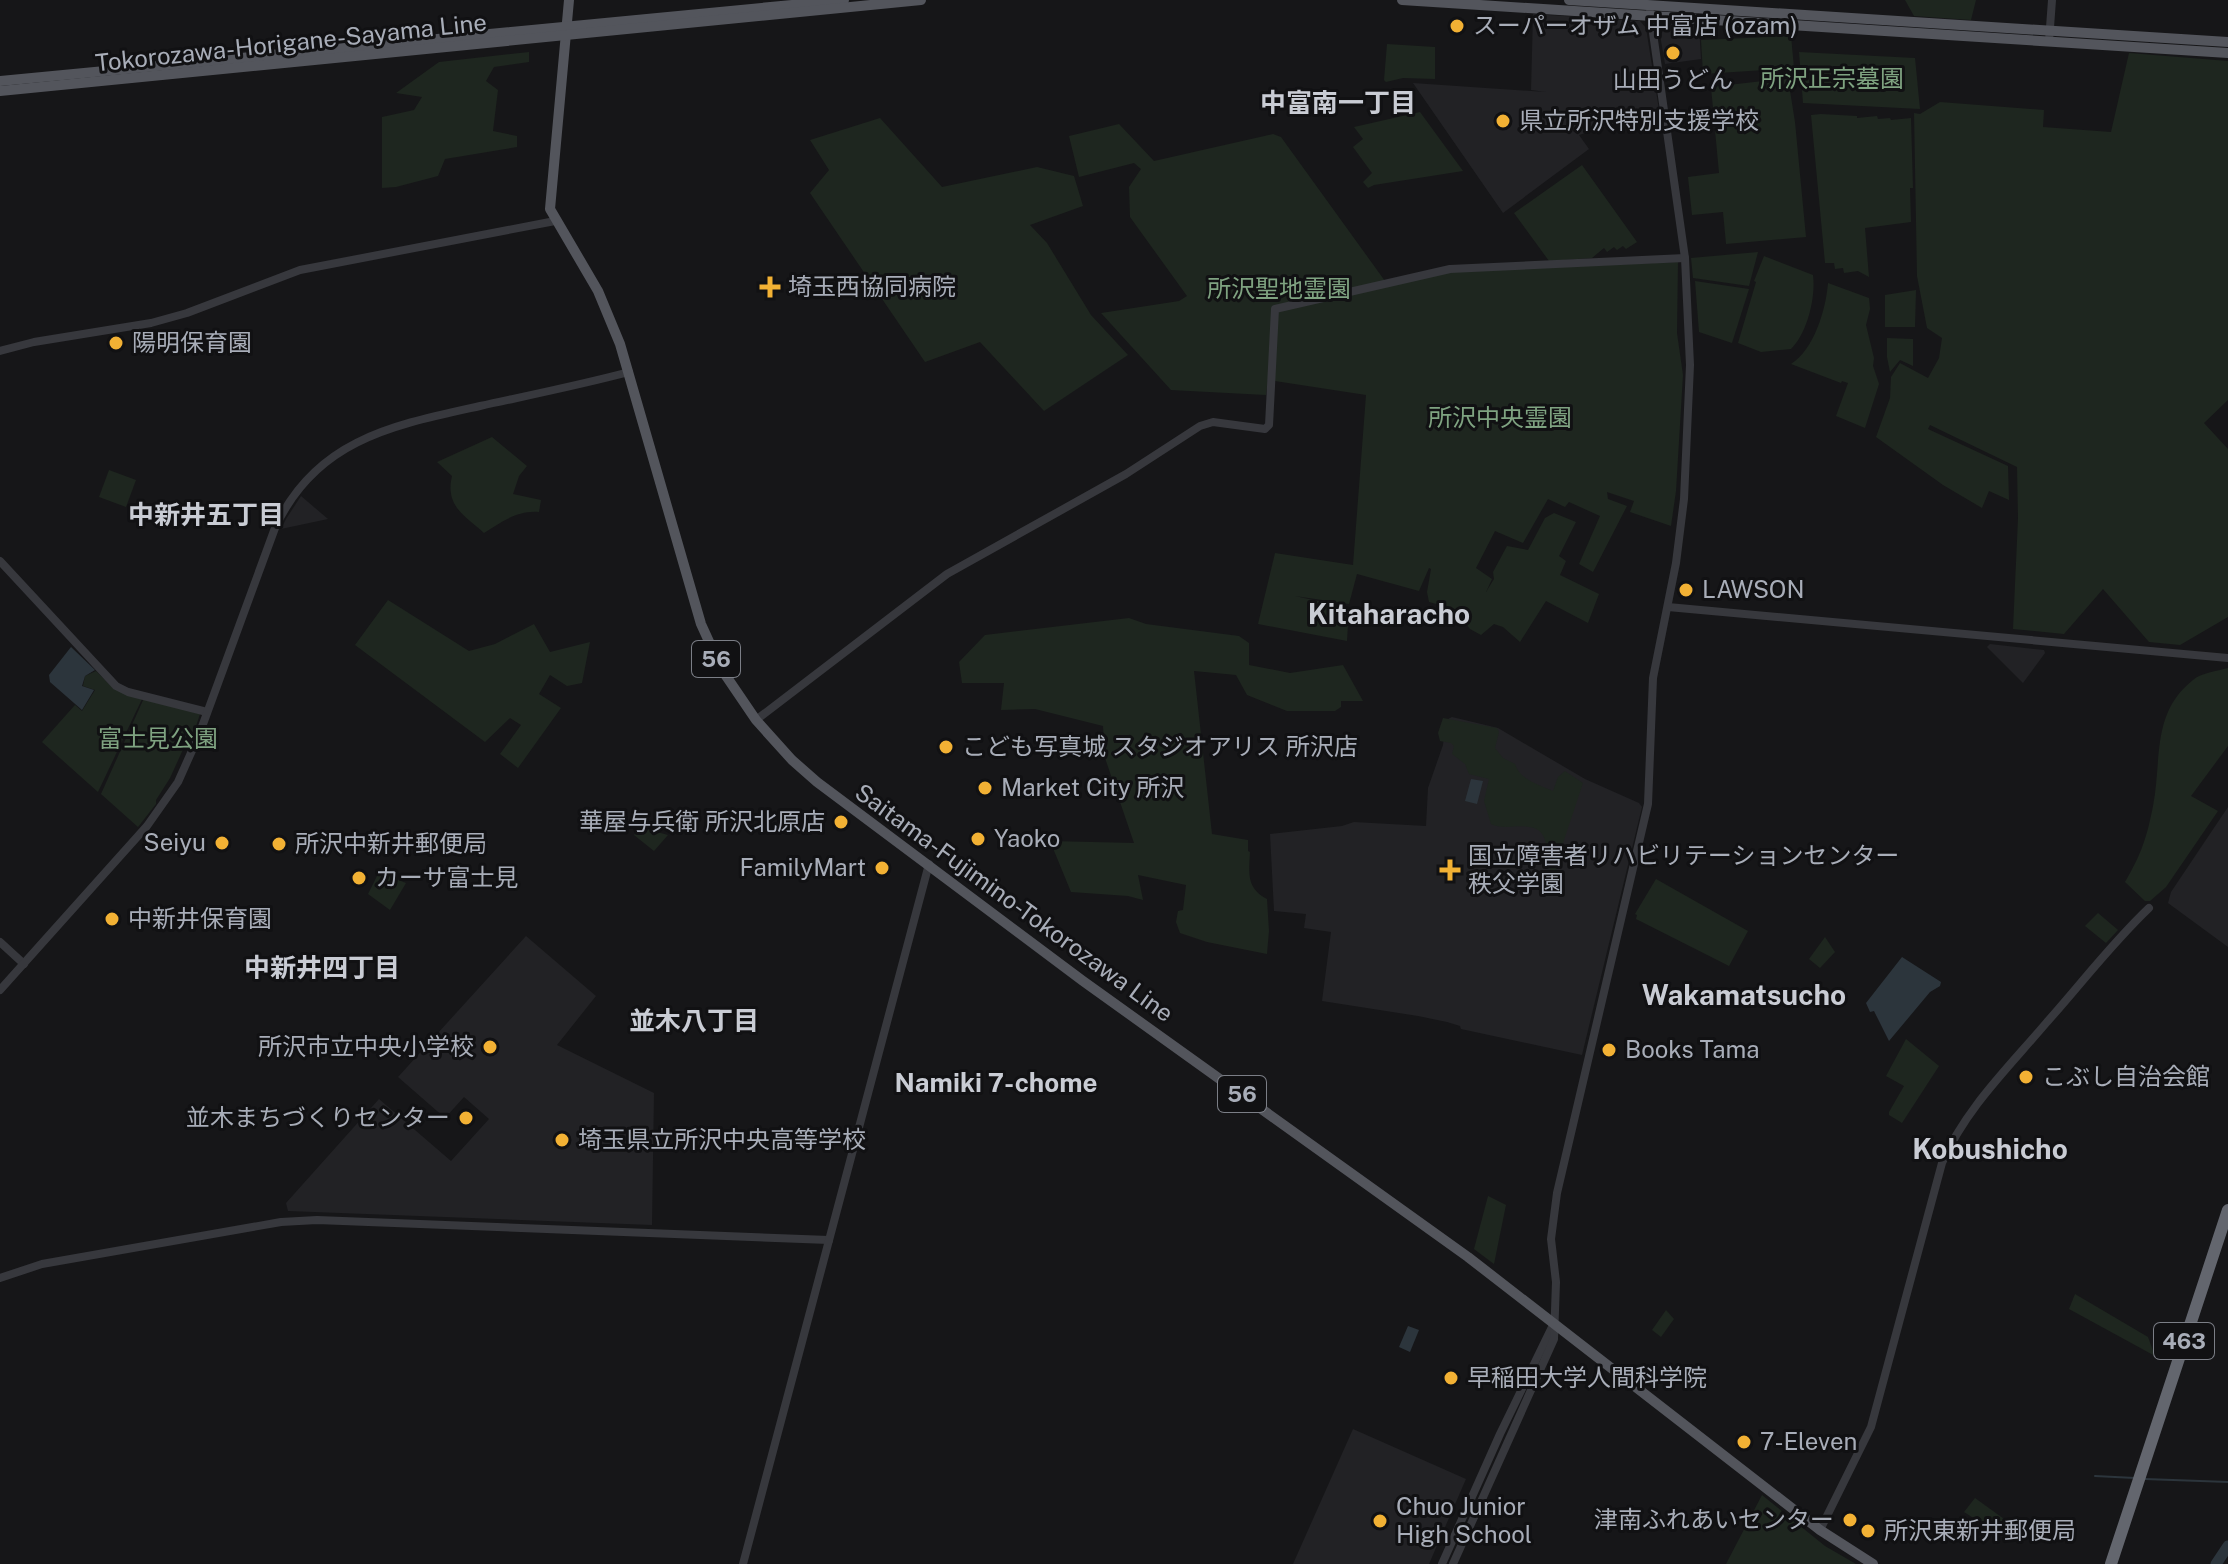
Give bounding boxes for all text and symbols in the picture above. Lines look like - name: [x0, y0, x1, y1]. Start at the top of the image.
- street label: Tokorozawa-Horigane-Sayama Line: [94, 8, 488, 76]
- place label: スーパーオザム 中富店 (ozam): [1473, 11, 1798, 39]
- marker: スーパーオザム 中富店 (ozam): [1448, 17, 1466, 35]
- marker: 山田うどん: [1664, 44, 1682, 62]
- park label: 所沢正宗墓園: [1760, 64, 1904, 92]
- place label: 山田うどん: [1613, 65, 1733, 93]
- district label: 中富南一丁目: [1260, 87, 1416, 118]
- place label: 県立所沢特別支援学校: [1519, 106, 1759, 134]
- marker: 県立所沢特別支援学校: [1494, 112, 1512, 130]
- place label: 埼玉西協同病院: [788, 272, 956, 300]
- park label: 所沢聖地霊園: [1207, 274, 1351, 302]
- marker: 埼玉西協同病院: [759, 276, 781, 298]
- place label: 陽明保育園: [132, 328, 252, 356]
- marker: 陽明保育園: [107, 334, 125, 352]
- park label: 所沢中央霊園: [1428, 403, 1572, 431]
- district label: 中新井五丁目: [128, 499, 284, 530]
- place label: LAWSON: [1702, 575, 1805, 603]
- marker: LAWSON: [1677, 581, 1695, 599]
- district label: Kitaharacho: [1308, 597, 1470, 630]
- road number: 56: [692, 641, 740, 677]
- park label: 富士見公園: [98, 724, 218, 752]
- place label: こども写真城 スタジオアリス 所沢店: [962, 732, 1358, 760]
- marker: こども写真城 スタジオアリス 所沢店: [937, 738, 955, 756]
- place label: Market City 所沢: [1001, 773, 1184, 801]
- street label: Saitama-Fujimino-Tokorozawa Line: [850, 777, 1179, 1027]
- marker: Market City 所沢: [976, 779, 994, 797]
- place label: 華屋与兵衛 所沢北原店: [579, 807, 825, 835]
- marker: 華屋与兵衛 所沢北原店: [832, 813, 850, 831]
- place label: Yaoko: [994, 824, 1060, 852]
- place label: Seiyu: [144, 828, 206, 856]
- place label: 所沢中新井郵便局: [295, 829, 487, 857]
- marker: Yaoko: [969, 830, 987, 848]
- marker: Seiyu: [213, 834, 231, 852]
- marker: 所沢中新井郵便局: [270, 835, 288, 853]
- place label: 国立障害者リハビリテーションセンター 秩父学園: [1468, 841, 1900, 897]
- place label: FamilyMart: [739, 853, 866, 881]
- marker: FamilyMart: [873, 859, 891, 877]
- marker: 国立障害者リハビリテーションセンター 秩父学園: [1439, 859, 1461, 881]
- place label: カーサ富士見: [375, 863, 519, 891]
- marker: カーサ富士見: [350, 869, 368, 887]
- place label: 中新井保育園: [128, 904, 272, 932]
- marker: 中新井保育園: [103, 910, 121, 928]
- district label: 中新井四丁目: [244, 952, 400, 983]
- district label: Wakamatsucho: [1642, 978, 1846, 1011]
- district label: 並木八丁目: [629, 1005, 759, 1036]
- place label: 所沢市立中央小学校: [258, 1032, 474, 1060]
- place label: Books Tama: [1625, 1035, 1760, 1063]
- marker: 所沢市立中央小学校: [481, 1038, 499, 1056]
- marker: Books Tama: [1600, 1041, 1618, 1059]
- place label: こぶし自治会館: [2042, 1062, 2210, 1090]
- district label: Namiki 7-chome: [895, 1067, 1097, 1098]
- marker: こぶし自治会館: [2017, 1068, 2035, 1086]
- road number: 56: [1218, 1076, 1266, 1112]
- place label: 並木まちづくりセンター: [186, 1103, 450, 1131]
- marker: 並木まちづくりセンター: [457, 1109, 475, 1127]
- place label: 埼玉県立所沢中央高等学校: [578, 1125, 866, 1153]
- marker: 埼玉県立所沢中央高等学校: [553, 1131, 571, 1149]
- district label: Kobushicho: [1912, 1132, 2068, 1165]
- road number: 463: [2154, 1323, 2214, 1359]
- place label: 早稲田大学人間科学院: [1467, 1363, 1707, 1391]
- marker: 早稲田大学人間科学院: [1442, 1369, 1460, 1387]
- place label: 7-Eleven: [1760, 1427, 1857, 1455]
- marker: 7-Eleven: [1735, 1433, 1753, 1451]
- place label: Chuo Junior High School: [1396, 1492, 1532, 1548]
- place label: 津南ふれあいセンター: [1594, 1505, 1834, 1533]
- marker: 津南ふれあいセンター: [1841, 1511, 1859, 1529]
- marker: Chuo Junior High School: [1371, 1512, 1389, 1530]
- place label: 所沢東新井郵便局: [1884, 1516, 2076, 1544]
- marker: 所沢東新井郵便局: [1859, 1522, 1877, 1540]

